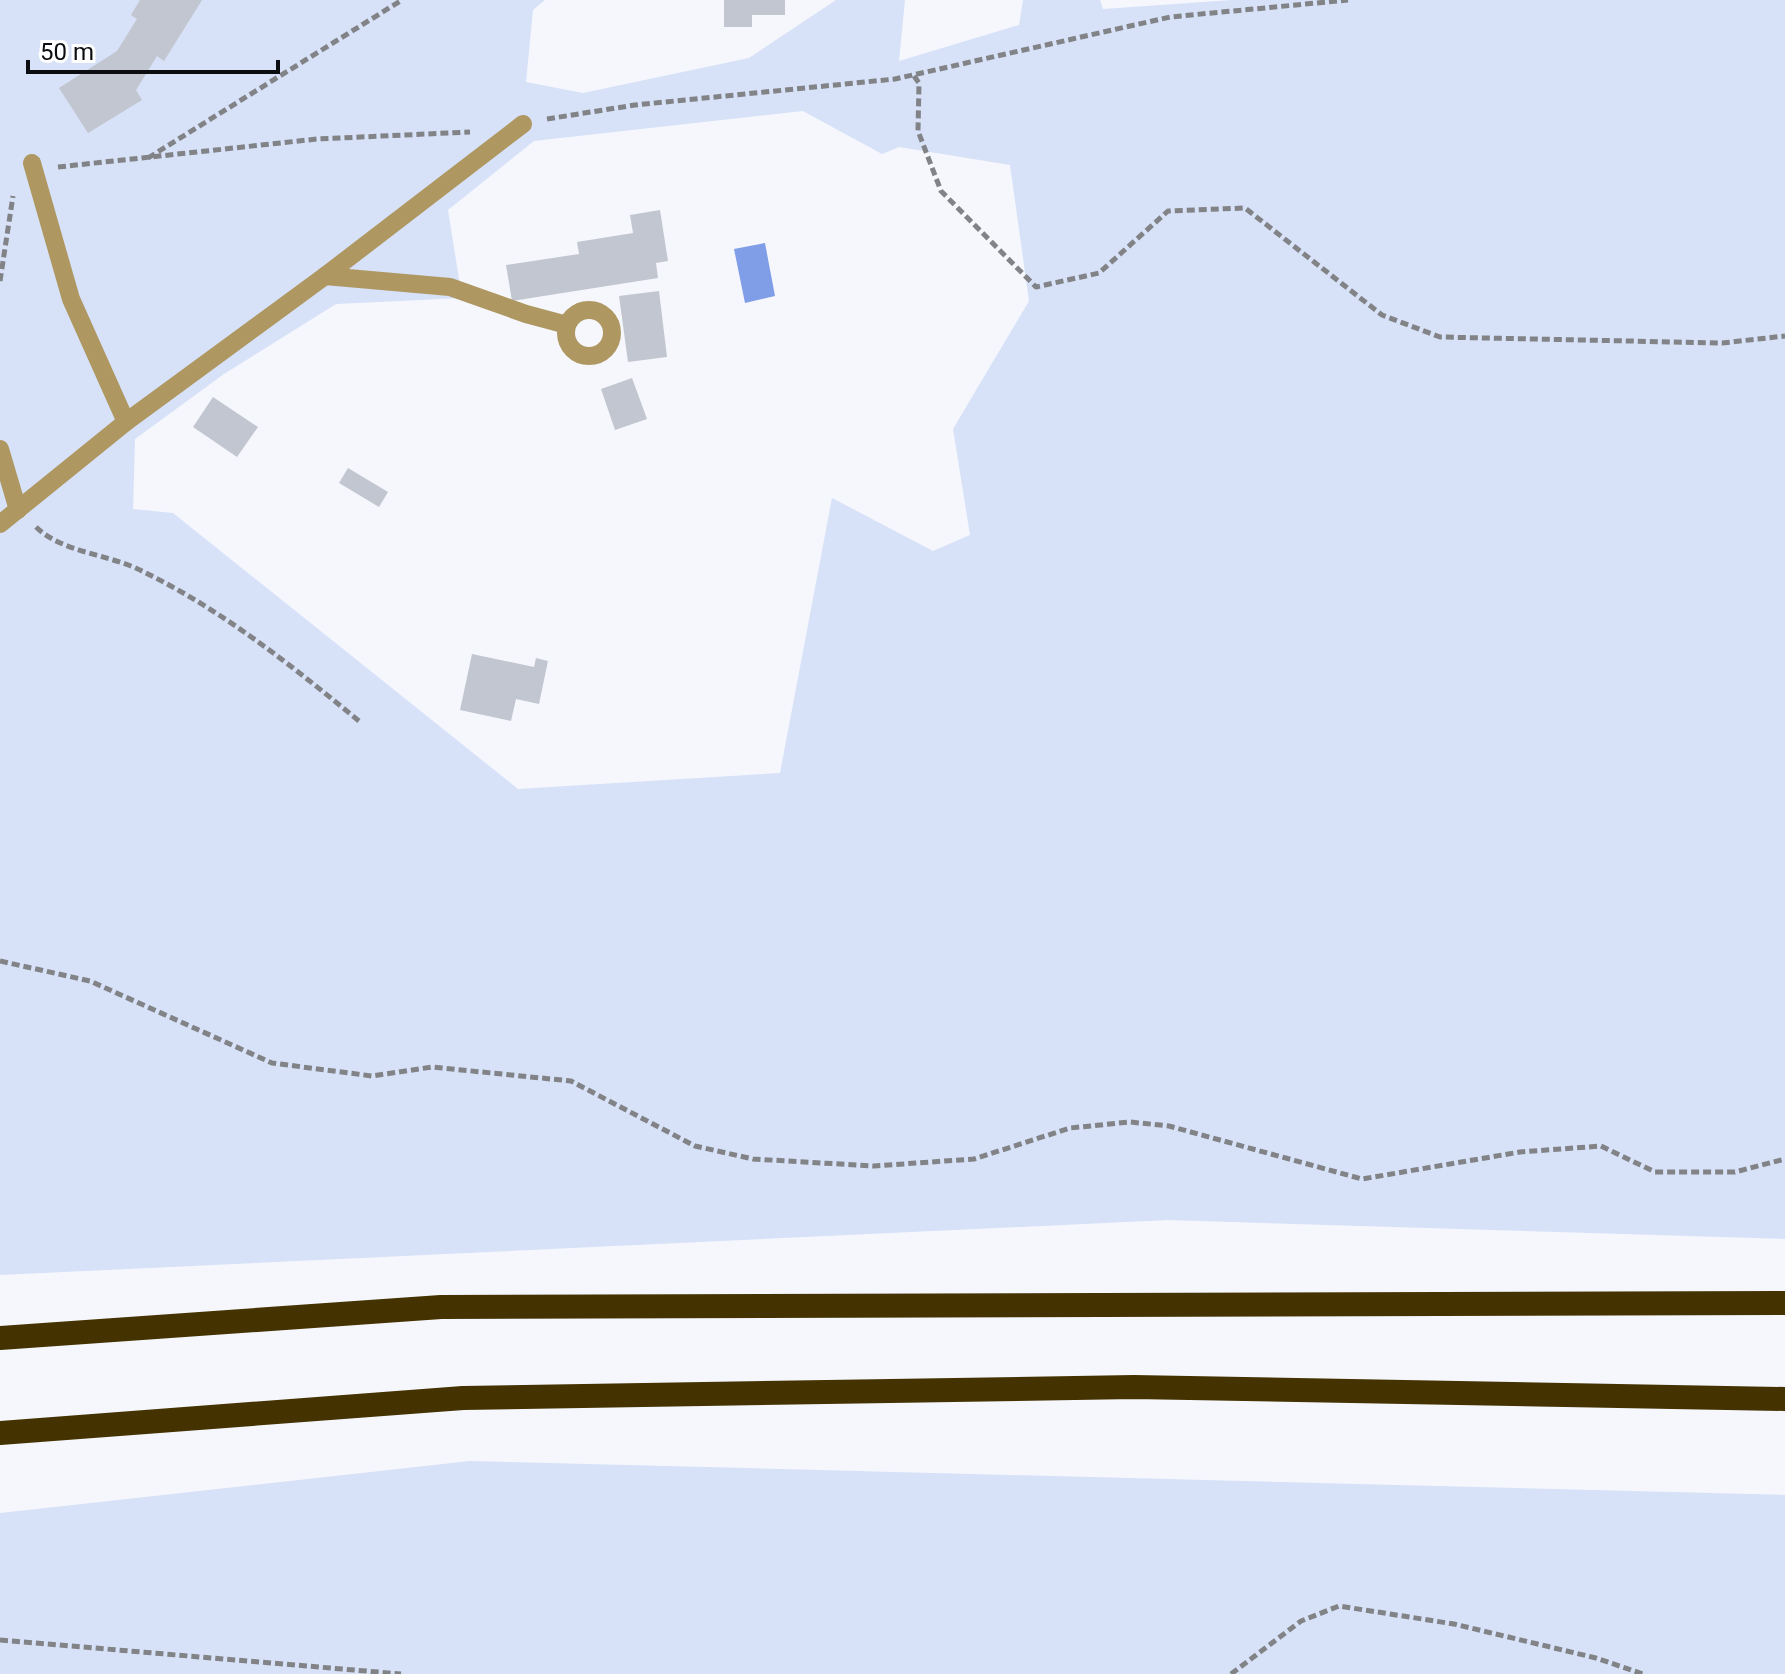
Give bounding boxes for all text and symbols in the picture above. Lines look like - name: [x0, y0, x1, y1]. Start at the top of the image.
- scale bar: [28, 24, 278, 74]
- text: 50 m: [40, 38, 94, 66]

